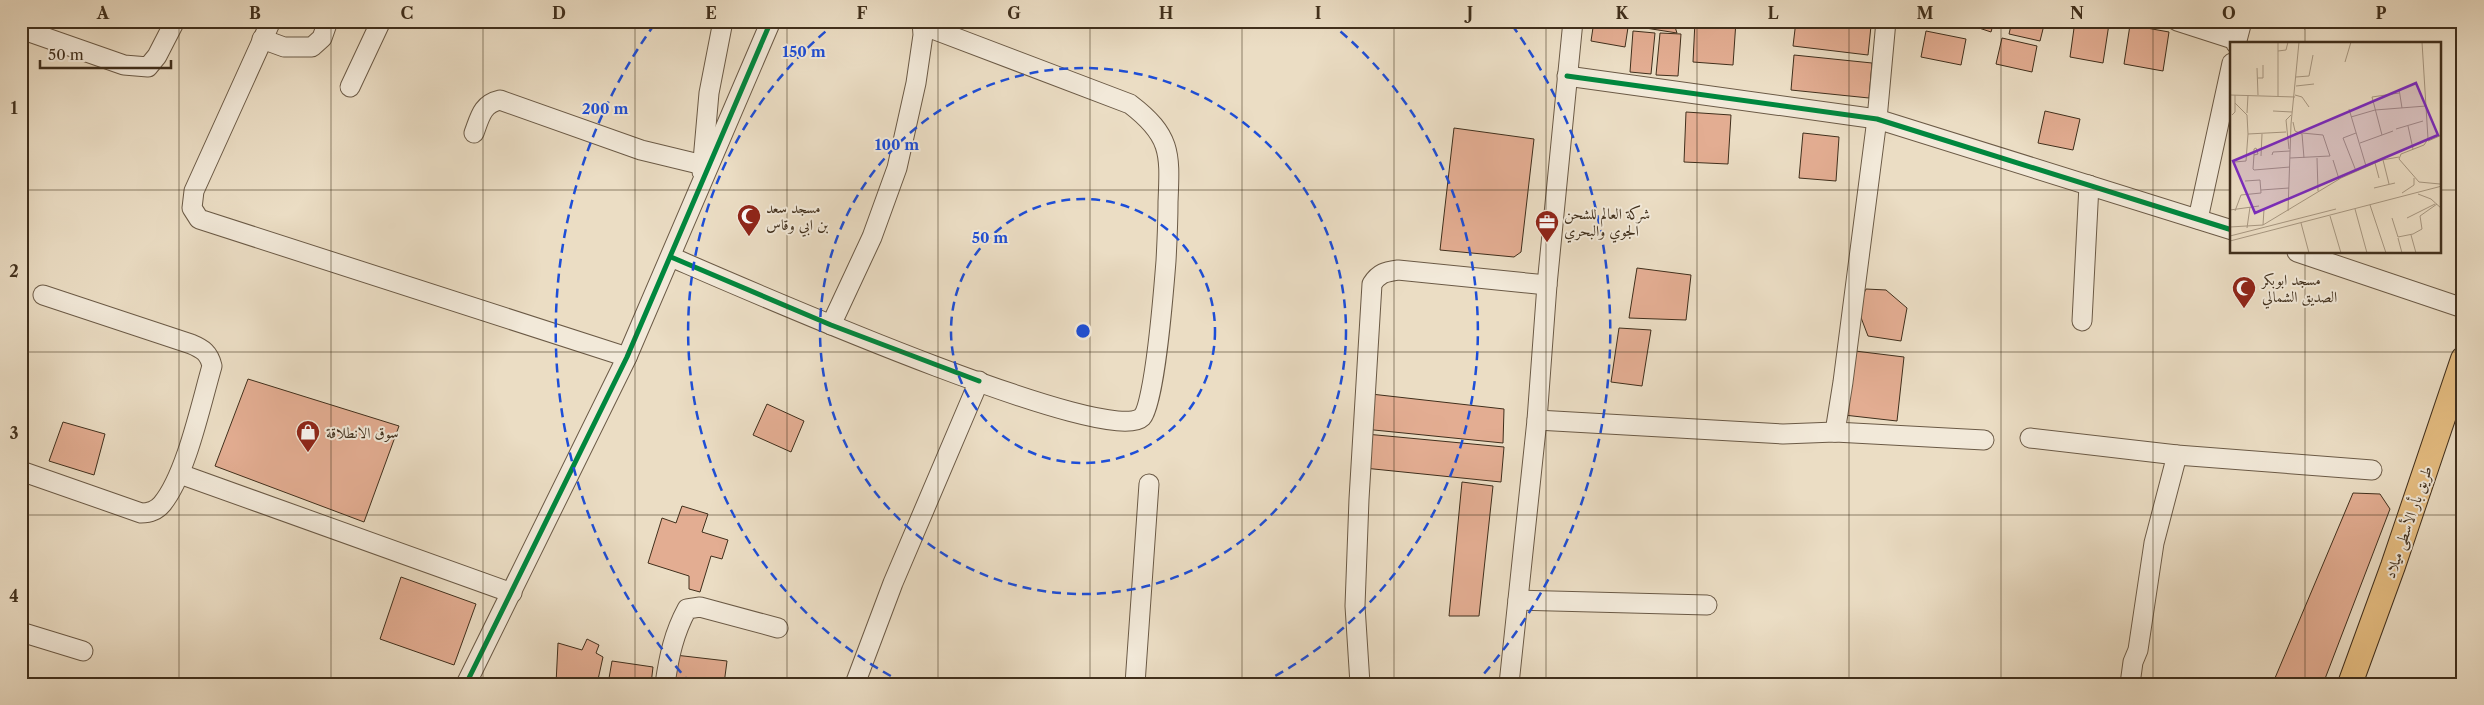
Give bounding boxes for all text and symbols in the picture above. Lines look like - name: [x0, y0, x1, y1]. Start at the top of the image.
- text: A: [96, 3, 110, 23]
- text: B: [249, 3, 261, 23]
- text: C: [401, 3, 413, 23]
- text: D: [552, 3, 566, 23]
- text: E: [705, 3, 717, 23]
- text: F: [857, 3, 868, 23]
- text: G: [1007, 3, 1021, 23]
- text: H: [1159, 3, 1173, 23]
- text: I: [1315, 3, 1322, 23]
- text: J: [1464, 3, 1473, 23]
- text: K: [1616, 3, 1630, 23]
- text: L: [1767, 3, 1779, 23]
- text: M: [1917, 3, 1934, 23]
- text: N: [2070, 3, 2084, 23]
- text: O: [2222, 3, 2236, 23]
- text: P: [2376, 3, 2387, 23]
- scale bar: [40, 38, 171, 70]
- text: 150 m: [782, 42, 826, 61]
- inset map: [2230, 42, 2442, 254]
- text: 50 m: [48, 45, 84, 64]
- text: 1: [10, 98, 18, 118]
- text: 200 m: [582, 99, 628, 118]
- text: 100 m: [875, 135, 919, 154]
- place label: مسجد سعد بن ابي وقاس: [766, 198, 828, 237]
- mosque icon: مسجد سعد بن ابي وقاس: [736, 203, 762, 237]
- place label: شركة العالم للشحن الجوي والبحري: [1564, 204, 1650, 243]
- office icon: شركة العالم للشحن الجوي والبحري: [1534, 209, 1560, 243]
- text: 50 m: [972, 228, 1008, 247]
- text: 2: [9, 261, 19, 281]
- place label: مسجد ابوبكر الصديق الشمالي: [2260, 270, 2337, 309]
- mosque icon: مسجد ابوبكر الصديق الشمالي: [2231, 275, 2257, 309]
- centre of rings: [1074, 322, 1092, 340]
- shop icon: سوق الانطلاقة: [295, 419, 321, 453]
- text: 3: [9, 423, 19, 443]
- place label: سوق الانطلاقة: [326, 423, 398, 442]
- street label: طريق بأر الأسطى ميلاد: [2379, 463, 2438, 581]
- text: 4: [9, 586, 19, 606]

